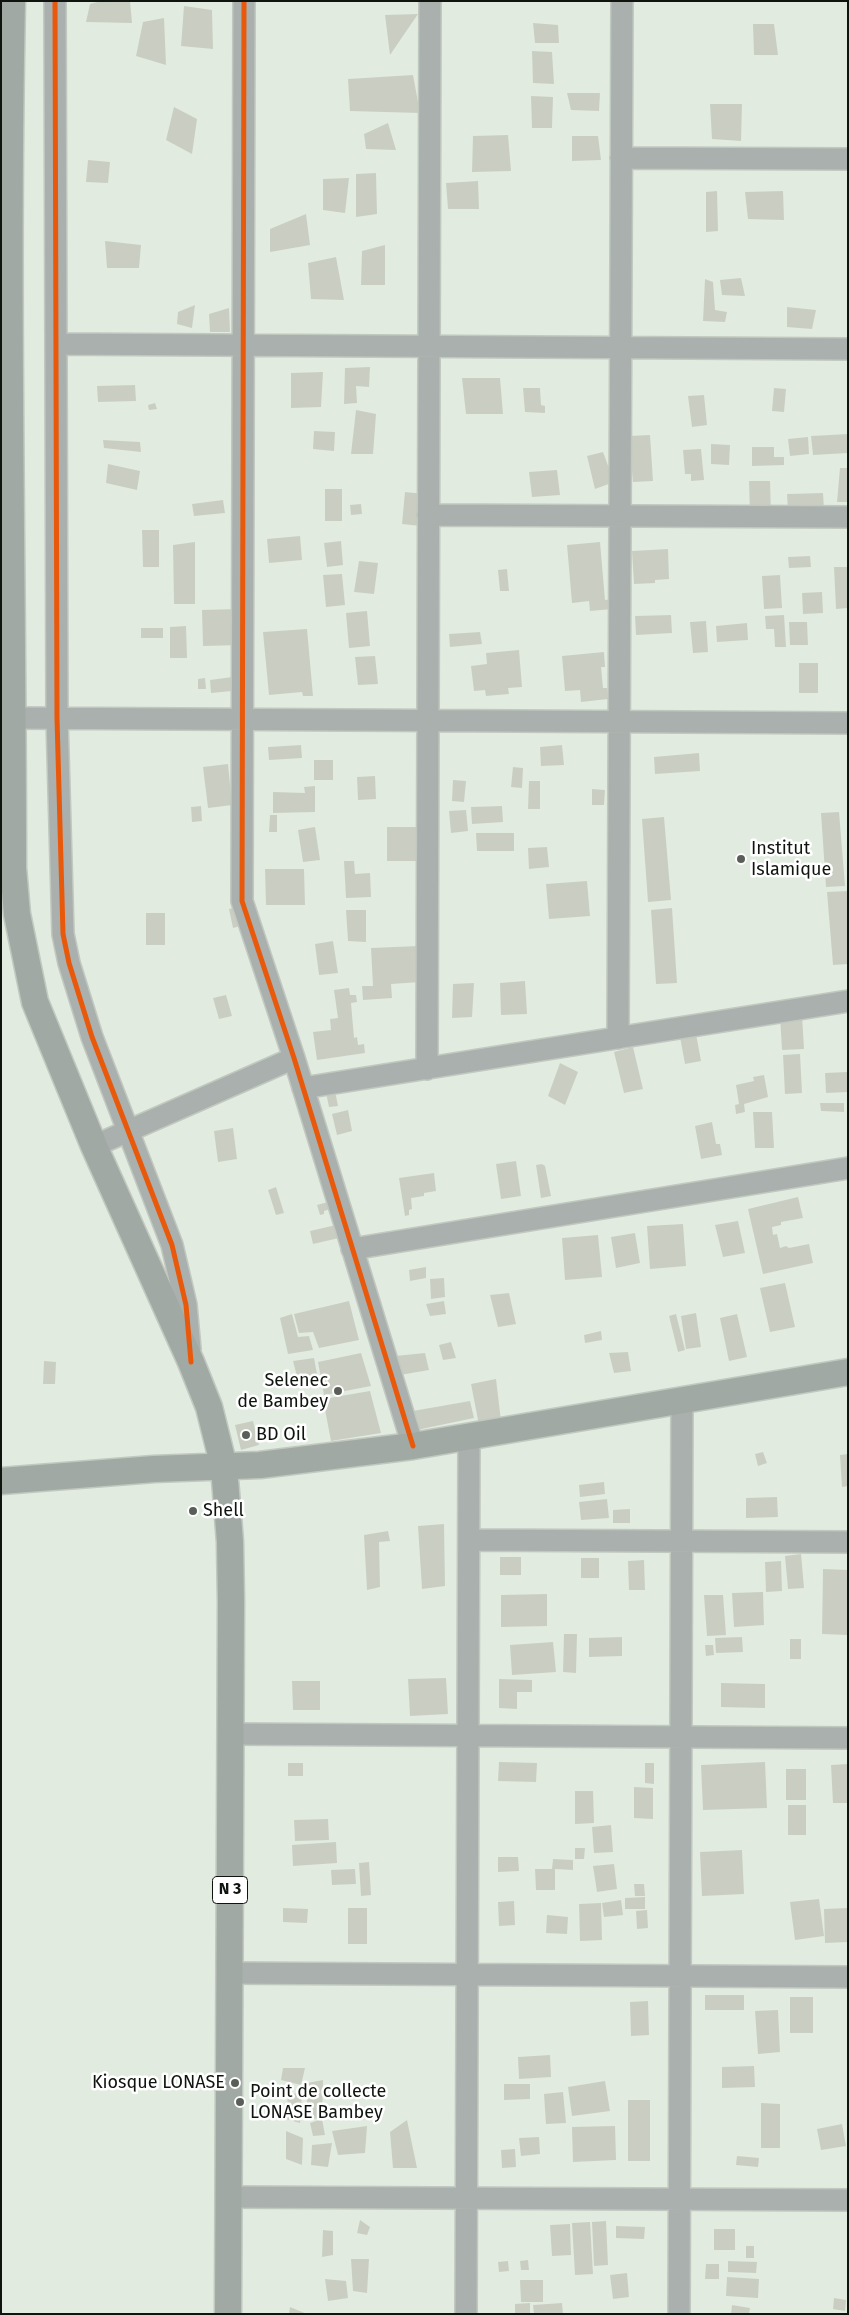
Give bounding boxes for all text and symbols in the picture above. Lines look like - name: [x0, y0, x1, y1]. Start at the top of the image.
- place label: Institut Islamique: [751, 838, 831, 881]
- marker: Institut Islamique: [735, 853, 747, 865]
- place label: Selenec de Bambey: [237, 1370, 328, 1412]
- marker: Selenec de Bambey: [332, 1385, 344, 1397]
- place label: BD Oil: [256, 1424, 306, 1446]
- marker: BD Oil: [240, 1429, 252, 1441]
- place label: Shell: [203, 1500, 244, 1522]
- marker: Shell: [187, 1505, 199, 1517]
- road number: N 3: [212, 1876, 248, 1904]
- place label: Kiosque LONASE: [92, 2072, 225, 2094]
- marker: Kiosque LONASE: [229, 2077, 241, 2089]
- place label: Point de collecte LONASE Bambey: [250, 2081, 386, 2124]
- marker: Point de collecte LONASE Bambey: [234, 2096, 246, 2108]

